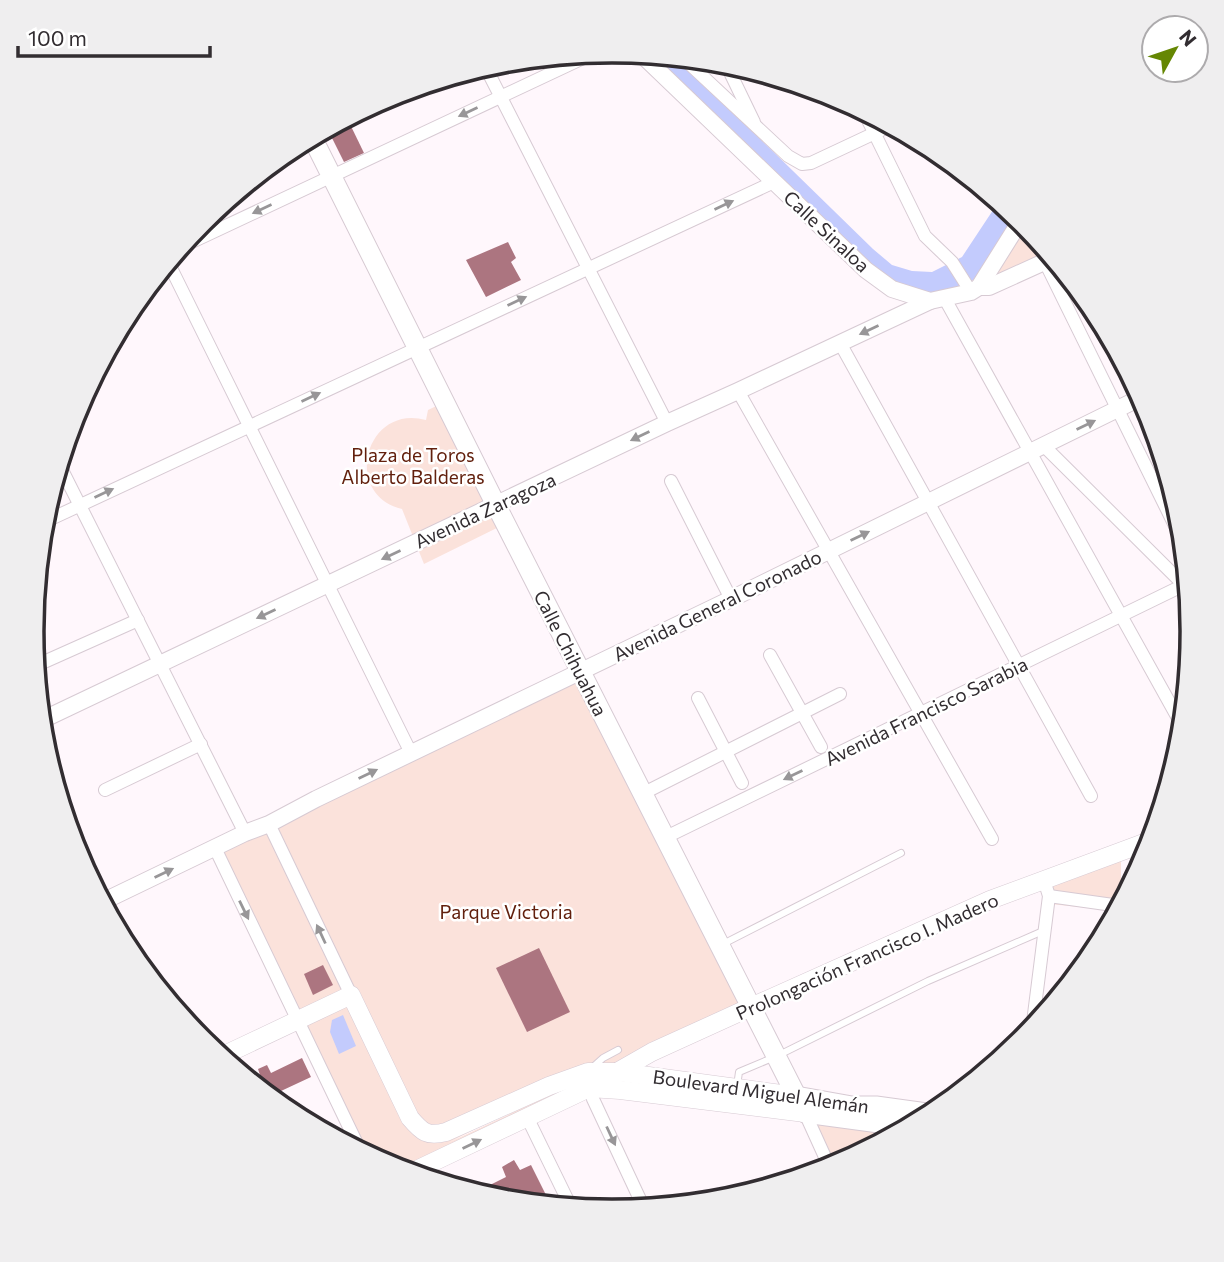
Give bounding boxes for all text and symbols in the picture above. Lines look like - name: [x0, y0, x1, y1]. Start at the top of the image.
- scale bar: [18, 14, 210, 58]
- north arrow: [1140, 14, 1210, 84]
- text: 100 m: [28, 25, 87, 50]
- text: N: [1175, 25, 1202, 51]
- one-way arrow: [458, 107, 478, 118]
- street label: Calle Sinaloa: [779, 185, 875, 277]
- one-way arrow: [714, 200, 734, 211]
- one-way arrow: [252, 204, 272, 215]
- one-way arrow: [507, 295, 528, 306]
- one-way arrow: [859, 324, 879, 335]
- one-way arrow: [301, 391, 321, 403]
- one-way arrow: [1076, 419, 1096, 430]
- one-way arrow: [630, 430, 650, 441]
- park label: Plaza de Toros Alberto Balderas: [341, 443, 485, 488]
- street label: Avenida Zaragoza: [411, 467, 559, 553]
- one-way arrow: [94, 487, 114, 499]
- one-way arrow: [850, 530, 870, 541]
- street label: Avenida General Coronado: [609, 544, 825, 666]
- one-way arrow: [381, 549, 401, 561]
- street label: Calle Chihuahua: [529, 586, 613, 720]
- one-way arrow: [256, 608, 276, 619]
- street label: Avenida Francisco Sarabia: [821, 652, 1031, 770]
- one-way arrow: [358, 768, 378, 780]
- one-way arrow: [783, 770, 803, 781]
- one-way arrow: [153, 867, 174, 878]
- street label: Prolongación Francisco I. Madero: [732, 888, 1002, 1024]
- one-way arrow: [239, 900, 250, 920]
- park label: Parque Victoria: [439, 900, 573, 923]
- one-way arrow: [316, 924, 327, 944]
- street label: Boulevard Miguel Alemán: [651, 1064, 871, 1118]
- one-way arrow: [605, 1126, 616, 1146]
- one-way arrow: [462, 1138, 482, 1150]

